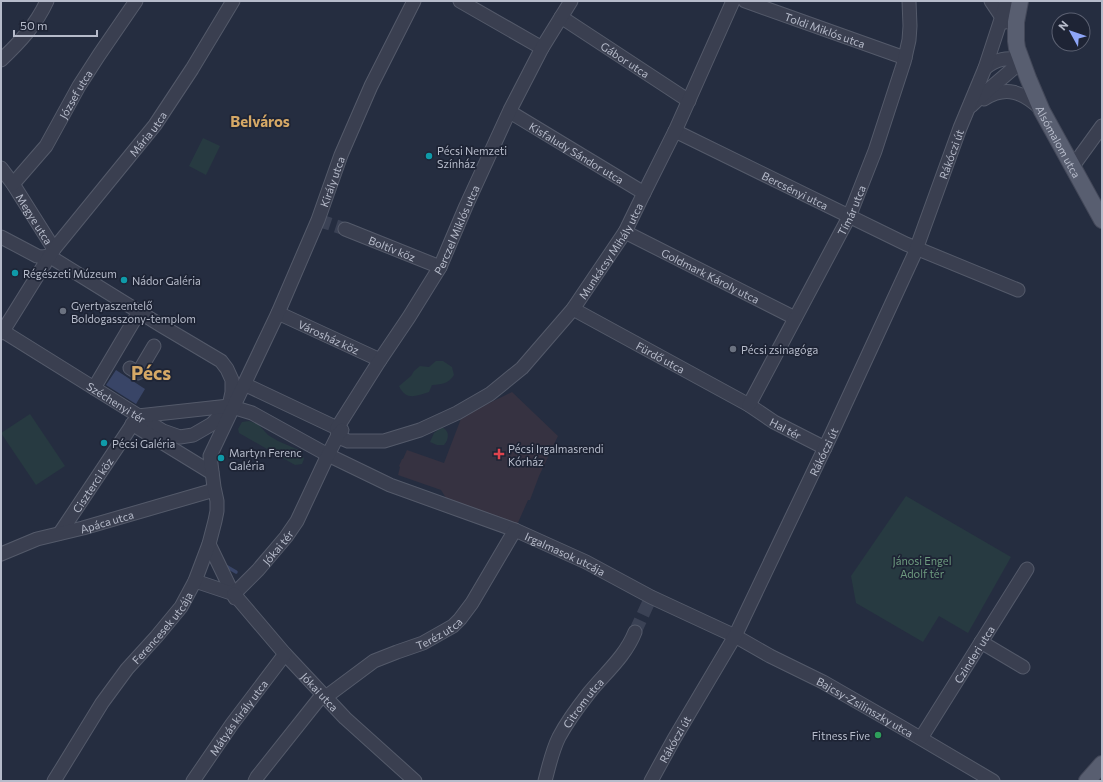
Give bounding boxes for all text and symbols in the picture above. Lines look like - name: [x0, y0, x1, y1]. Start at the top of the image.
- street label: Toldi Miklós utca: [783, 9, 867, 50]
- scale bar: [14, 12, 97, 38]
- north arrow: [1051, 12, 1091, 52]
- text: 50 m: [20, 18, 48, 32]
- text: N: [1055, 18, 1071, 33]
- street label: Gábor utca: [599, 39, 652, 80]
- street label: József utca: [56, 67, 94, 121]
- street label: Alsómalom utca: [1034, 104, 1084, 180]
- street label: Mária utca: [126, 109, 169, 158]
- district label: Belváros: [230, 112, 290, 130]
- street label: Kisfaludy Sándor utca: [527, 119, 626, 186]
- street label: Rákóczi út: [936, 127, 966, 181]
- place label: Pécsi Nemzeti Színház: [437, 144, 507, 170]
- marker: Pécsi Nemzeti Színház: [424, 151, 434, 161]
- street label: Király utca: [317, 155, 347, 209]
- street label: Bercsényi utca: [760, 168, 831, 212]
- street label: Perczel Miklós utca: [431, 183, 481, 276]
- street label: Tímár utca: [834, 183, 867, 237]
- street label: Megye utca: [14, 191, 56, 246]
- street label: Munkácsy Mihály utca: [575, 201, 645, 301]
- street label: Boltív köz: [367, 233, 418, 263]
- street label: Goldmark Károly utca: [660, 245, 762, 306]
- place label: Régészeti Múzeum: [23, 267, 117, 280]
- marker: Régészeti Múzeum: [10, 268, 20, 278]
- place label: Nádor Galéria: [132, 274, 201, 287]
- marker: Nádor Galéria: [119, 275, 129, 285]
- place label: Gyertyaszentelő Boldogasszony-templom: [71, 299, 196, 325]
- marker: Gyertyaszentelő Boldogasszony-templom: [58, 306, 68, 316]
- street label: Városház köz: [296, 317, 362, 356]
- street label: Fürdő utca: [634, 338, 687, 375]
- place label: Pécsi zsinagóga: [741, 343, 818, 356]
- marker: Pécsi zsinagóga: [728, 344, 738, 354]
- district label: Pécs: [131, 361, 171, 384]
- street label: Széchenyi tér: [85, 379, 149, 425]
- street label: Hal tér: [768, 415, 804, 442]
- street label: Rákóczi út: [806, 425, 840, 478]
- place label: Pécsi Galéria: [112, 437, 175, 450]
- marker: Pécsi Galéria: [99, 438, 109, 448]
- place label: Pécsi Irgalmasrendi Kórház: [508, 442, 604, 468]
- place label: Martyn Ferenc Galéria: [229, 446, 302, 472]
- marker: Pécsi Irgalmasrendi Kórház: [493, 448, 505, 460]
- marker: Martyn Ferenc Galéria: [216, 453, 226, 463]
- street label: Ciszterci köz: [69, 454, 115, 515]
- street label: Apáca utca: [79, 507, 135, 535]
- street label: Jókai tér: [259, 527, 296, 568]
- street label: Irgalmasok utcája: [523, 529, 608, 578]
- park label: Jánosi Engel Adolf tér: [893, 554, 951, 580]
- street label: Ferencesek utcája: [129, 590, 194, 666]
- street label: Teréz utca: [414, 614, 465, 651]
- street label: Czinderi utca: [951, 623, 997, 685]
- street label: Jókai utca: [298, 669, 341, 713]
- street label: Bajcsy-Zsilinszky utca: [815, 674, 916, 739]
- street label: Citrom utca: [560, 675, 606, 730]
- street label: Mátyás király utca: [206, 677, 270, 758]
- street label: Rákóczi út: [656, 713, 693, 765]
- place label: Fitness Five: [812, 729, 870, 742]
- marker: Fitness Five: [873, 730, 883, 740]

